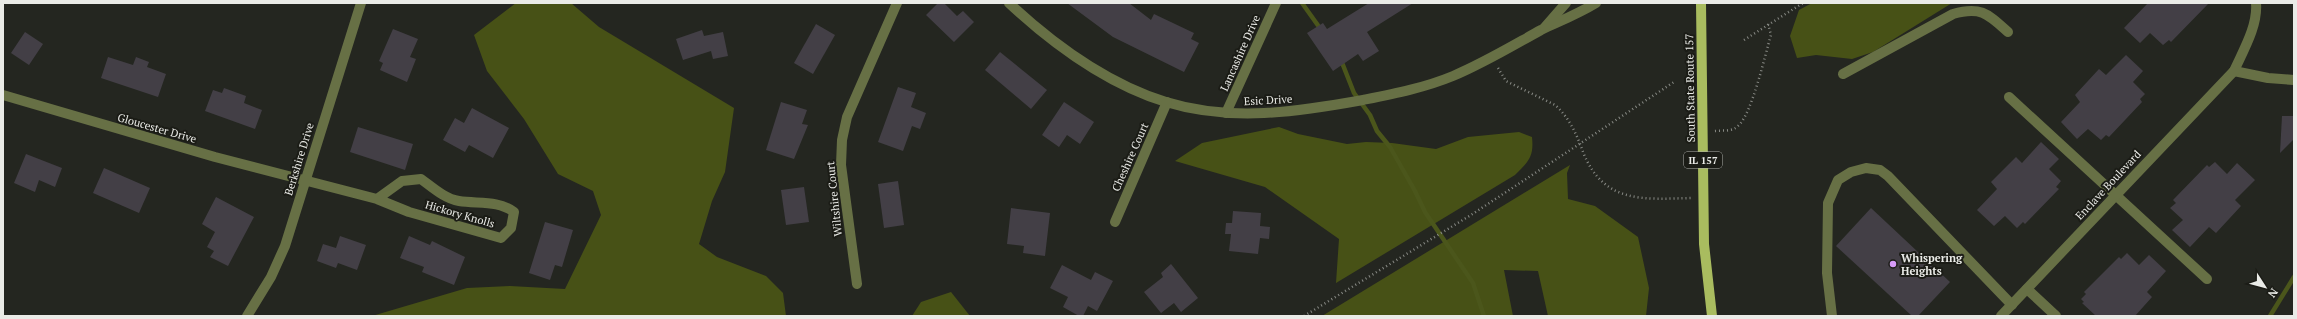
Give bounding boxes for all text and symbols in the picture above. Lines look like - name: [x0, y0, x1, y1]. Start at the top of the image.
- street label: Lancashire Drive: [1217, 12, 1263, 93]
- street label: South State Route 157: [1682, 34, 1698, 142]
- street label: Esic Drive: [1243, 92, 1293, 108]
- street label: Gloucester Drive: [116, 110, 198, 146]
- street label: Berkshire Drive: [281, 120, 317, 197]
- street label: Cheshire Court: [1109, 121, 1151, 193]
- street label: Enclave Boulevard: [2072, 147, 2144, 223]
- road number: IL 157: [1684, 152, 1722, 168]
- street label: Wiltshire Court: [823, 161, 845, 237]
- street label: Hickory Knolls: [424, 197, 497, 231]
- place label: Whispering Heights: [1901, 251, 1963, 278]
- marker: Whispering Heights: [1888, 259, 1898, 269]
- north arrow: [2245, 267, 2285, 307]
- text: N: [2265, 285, 2281, 301]

